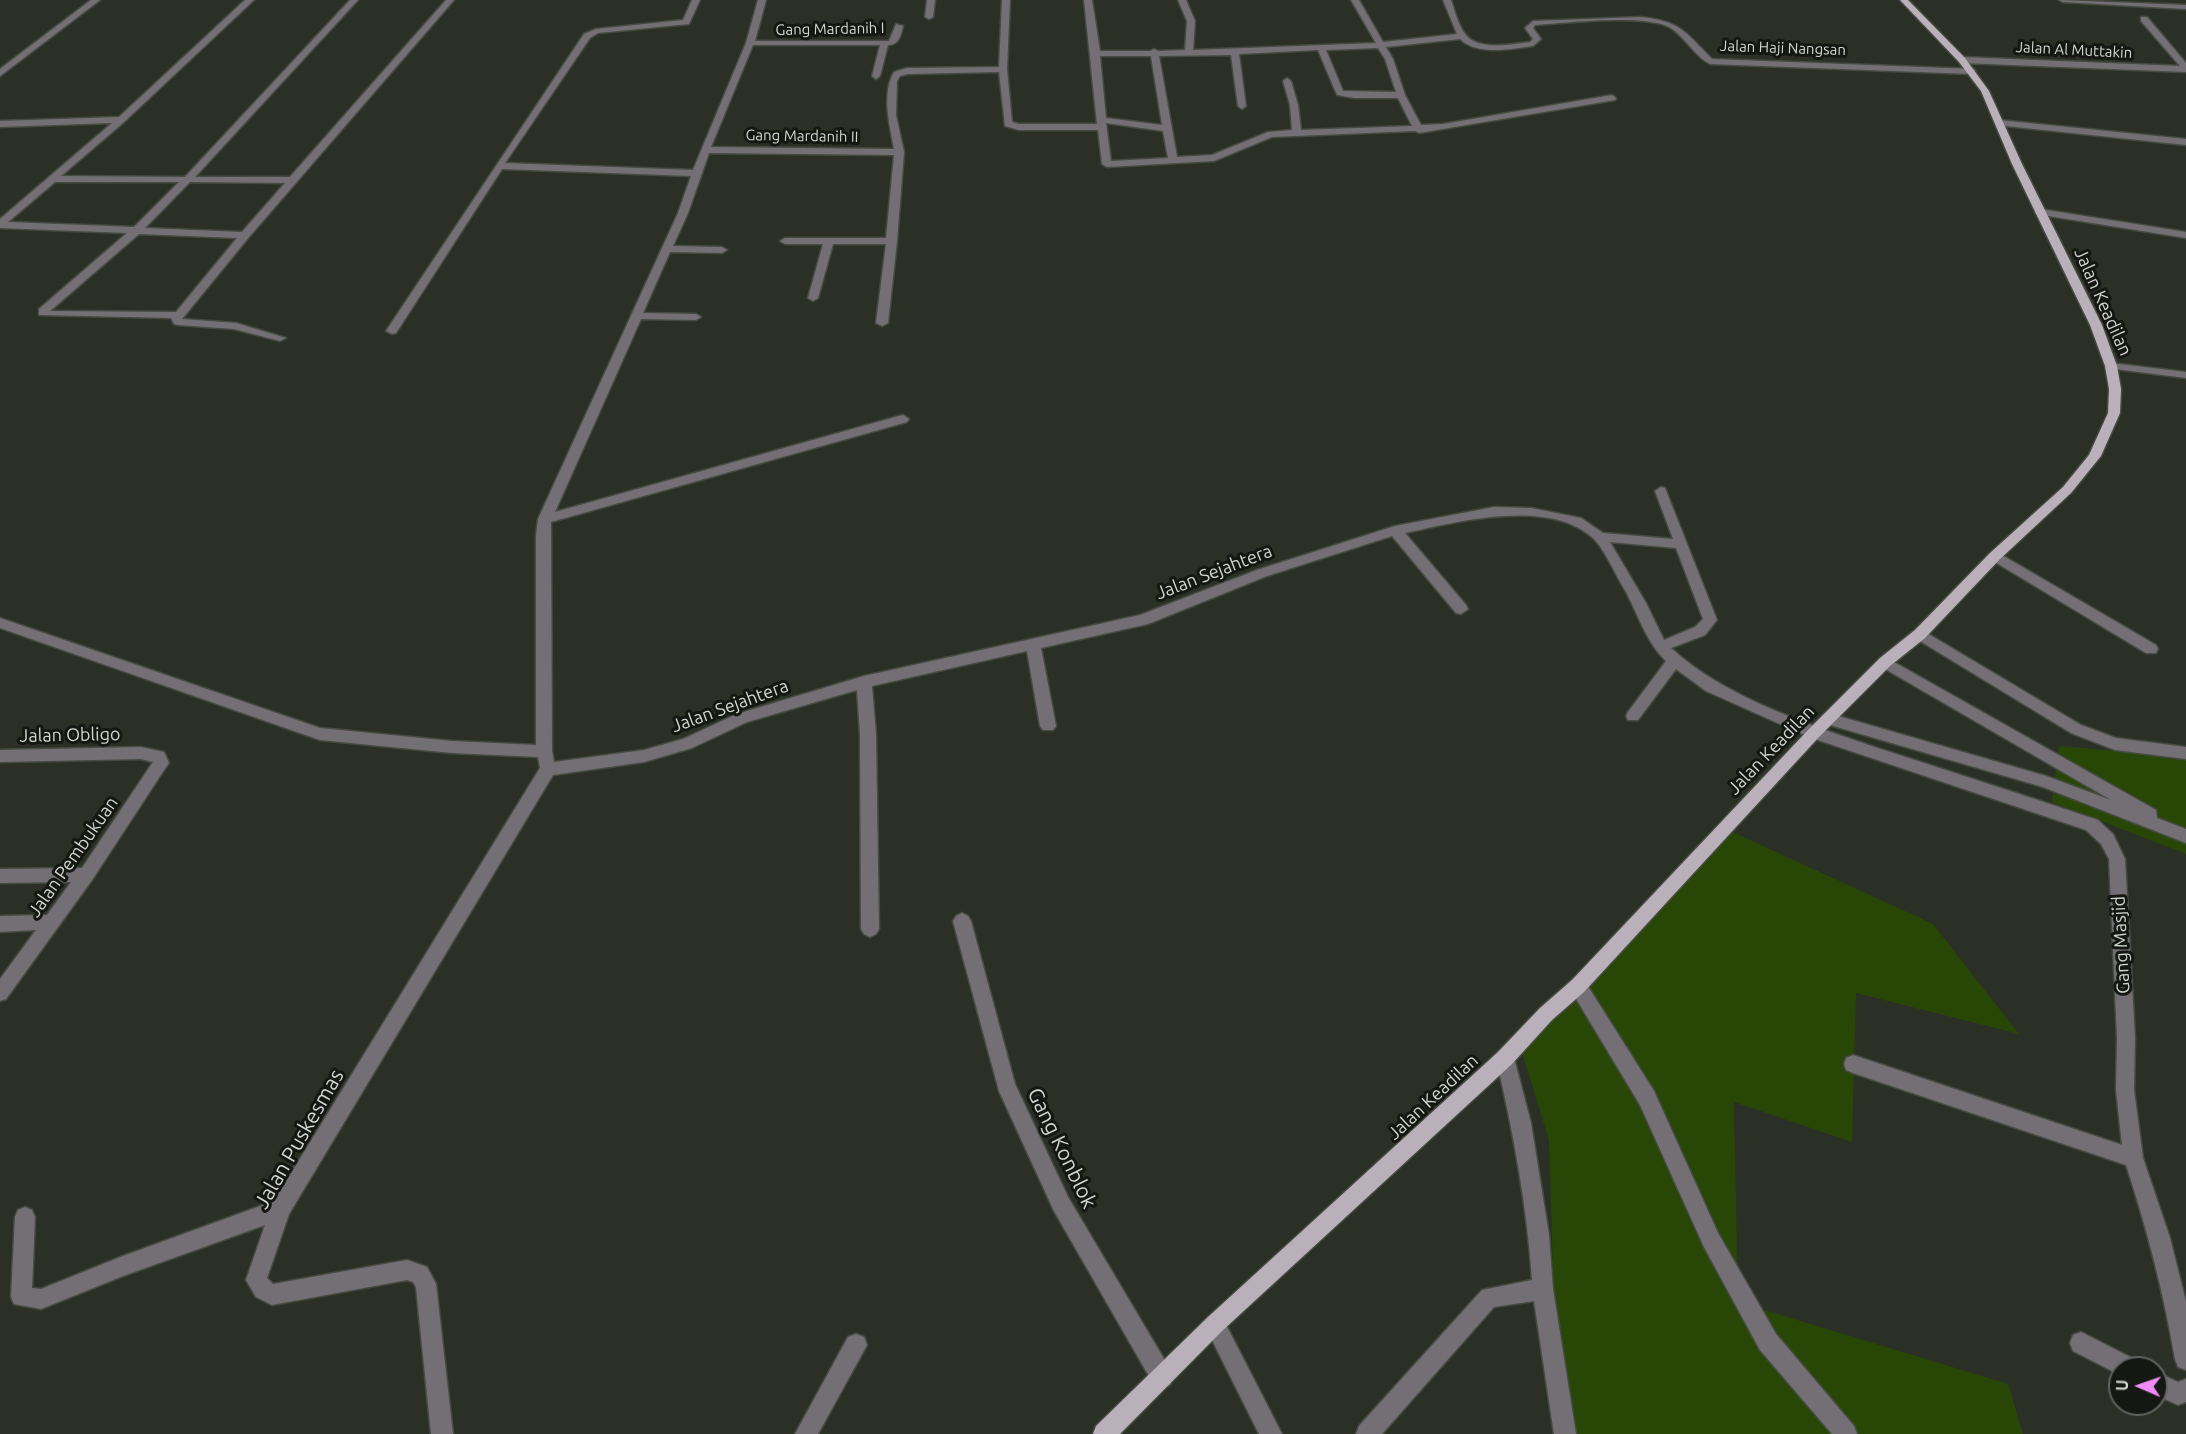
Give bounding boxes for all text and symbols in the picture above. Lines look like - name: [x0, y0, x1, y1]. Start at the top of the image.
- street label: Gang Mardanih I: [775, 19, 885, 39]
- street label: Jalan Haji Nangsan: [1720, 37, 1846, 59]
- street label: Jalan Al Muttakin: [2015, 38, 2133, 62]
- street label: Gang Mardanih II: [745, 126, 859, 146]
- street label: Jalan Keadilan: [2070, 245, 2136, 359]
- street label: Jalan Sejahtera: [1153, 540, 1275, 604]
- street label: Jalan Sejahtera: [669, 675, 791, 737]
- street label: Jalan Keadilan: [1723, 701, 1819, 799]
- street label: Jalan Obligo: [19, 723, 121, 747]
- street label: Jalan Pembukuan: [23, 793, 123, 921]
- street label: Gang Masjid: [2108, 896, 2134, 994]
- street label: Jalan Keadilan: [1383, 1050, 1483, 1144]
- street label: Jalan Puskesmas: [249, 1065, 349, 1213]
- street label: Gang Konblok: [1022, 1084, 1102, 1212]
- north arrow: [2108, 1356, 2168, 1416]
- text: U: [2113, 1380, 2131, 1391]

